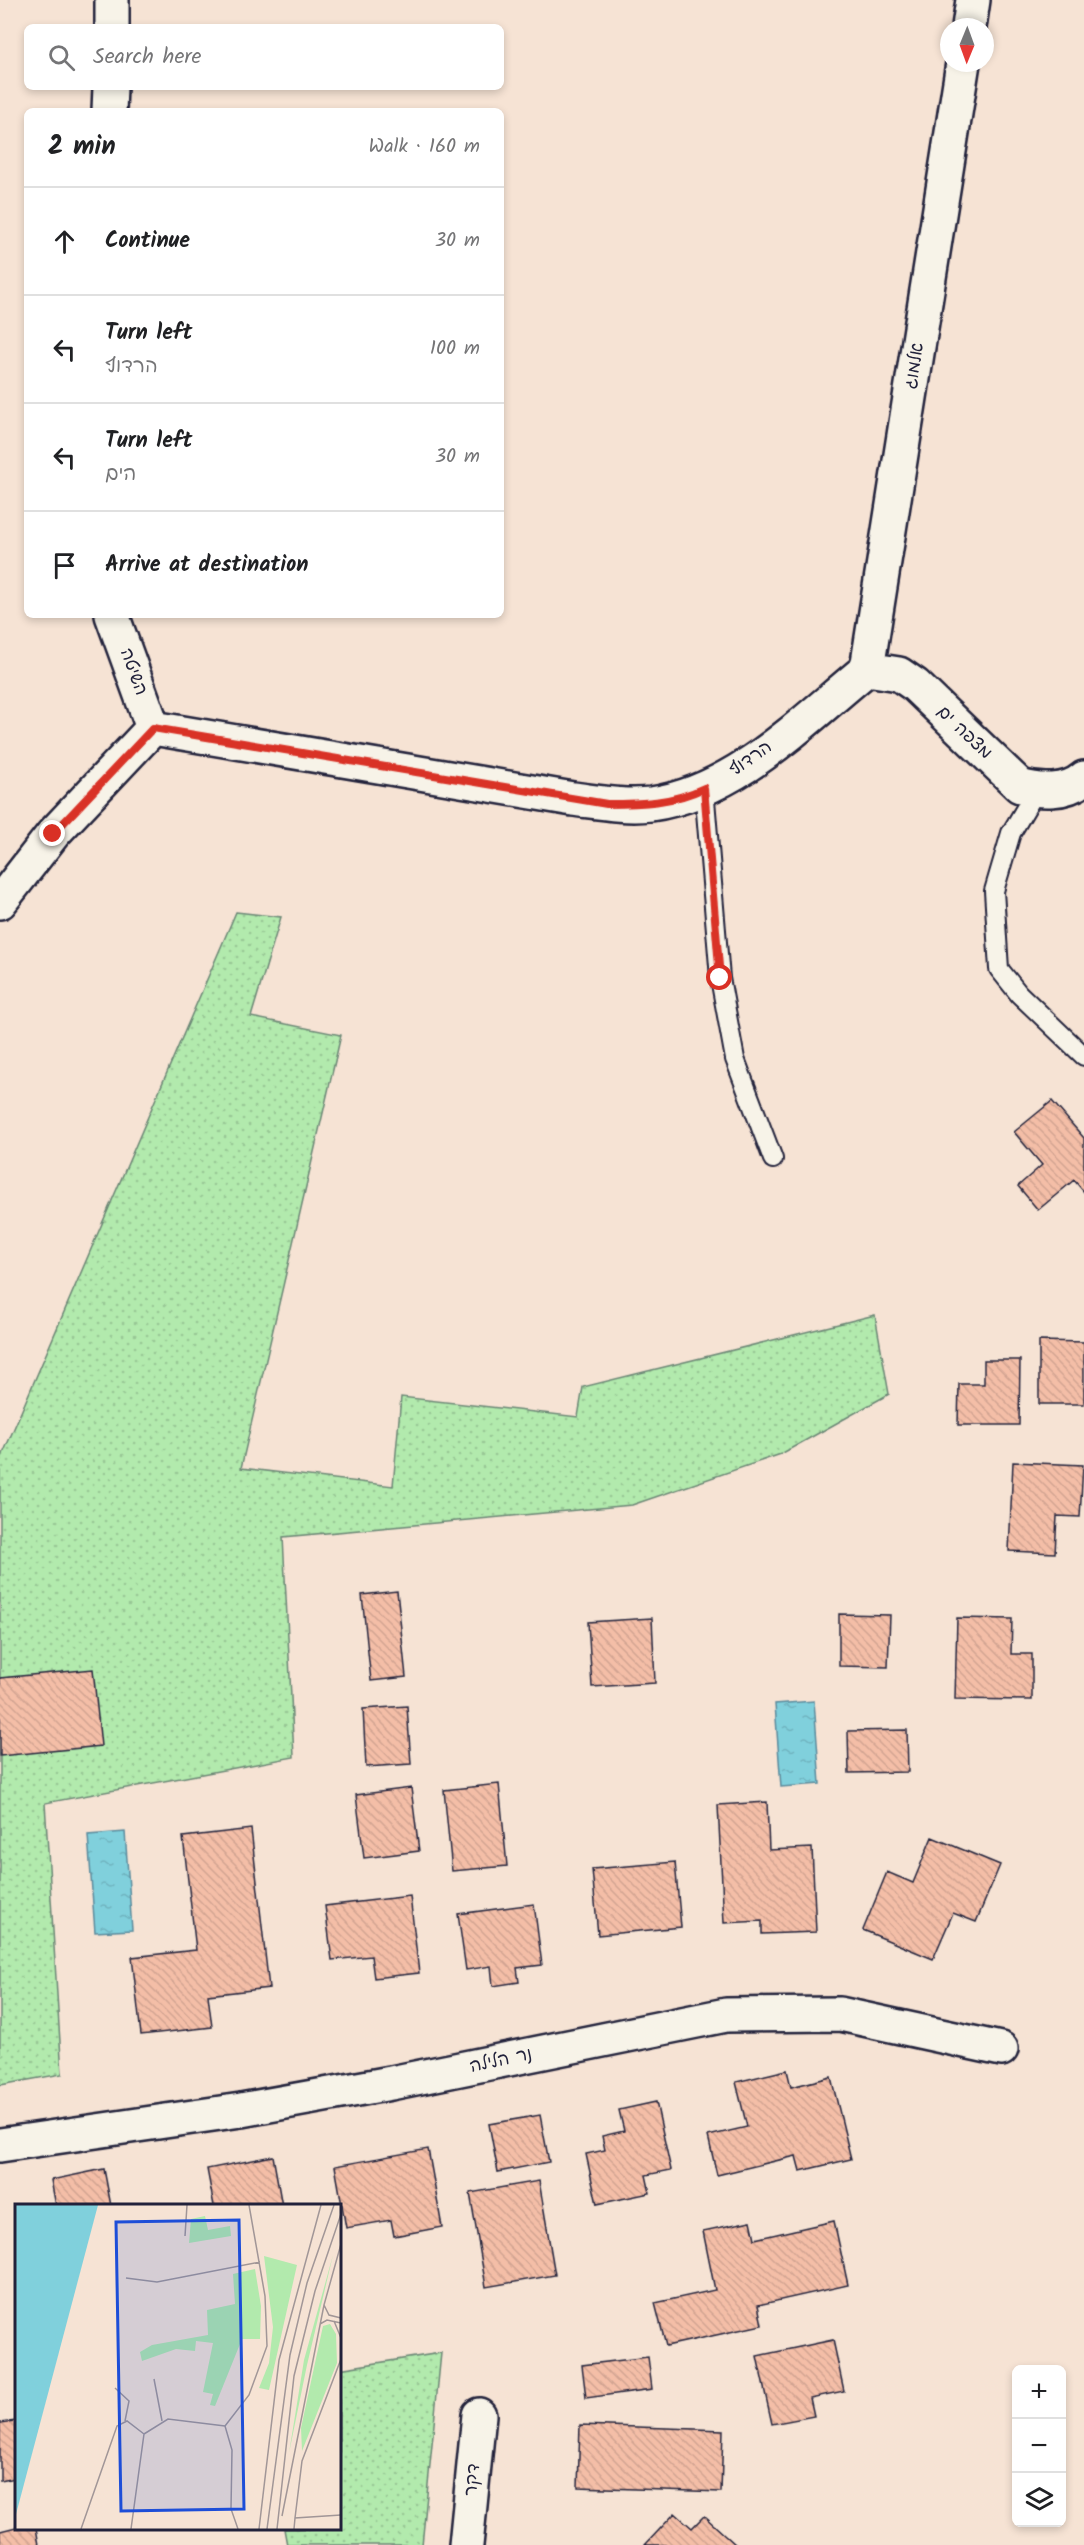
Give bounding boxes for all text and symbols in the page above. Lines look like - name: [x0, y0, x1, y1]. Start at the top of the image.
- north arrow: [940, 18, 994, 72]
- search box: [24, 24, 504, 90]
- text: Search here: [93, 40, 201, 75]
- icon: search: [45, 41, 78, 74]
- text: 2 min: [48, 126, 116, 168]
- text: Walk · 160 m: [369, 131, 480, 163]
- text: Continue: [105, 224, 190, 259]
- icon: ahead: [48, 225, 81, 258]
- text: 30 m: [435, 225, 480, 257]
- text: Turn left: [105, 316, 192, 351]
- icon: left: [48, 333, 81, 366]
- text: 100 m: [430, 333, 480, 365]
- street label: אלמוג: [897, 340, 933, 391]
- text: הרדוף: [105, 351, 158, 383]
- text: Turn left: [105, 424, 192, 459]
- icon: left: [48, 441, 81, 474]
- text: 30 m: [435, 441, 480, 473]
- text: הים: [105, 459, 136, 491]
- text: Arrive at destination: [105, 548, 308, 583]
- icon: arrive: [48, 549, 81, 582]
- street label: השיטה: [111, 644, 155, 700]
- street label: מצפה ים: [929, 699, 999, 767]
- street label: הרדוף: [723, 734, 779, 784]
- route end: [39, 820, 65, 846]
- route start: [706, 964, 732, 990]
- street label: נר הלילה: [467, 2040, 535, 2082]
- inset map: [15, 2204, 340, 2530]
- map controls: [1012, 2365, 1066, 2527]
- button: +: [1012, 2365, 1066, 2419]
- button: −: [1012, 2419, 1066, 2473]
- street label: דקר: [457, 2462, 489, 2498]
- button: layers: [1012, 2473, 1066, 2527]

